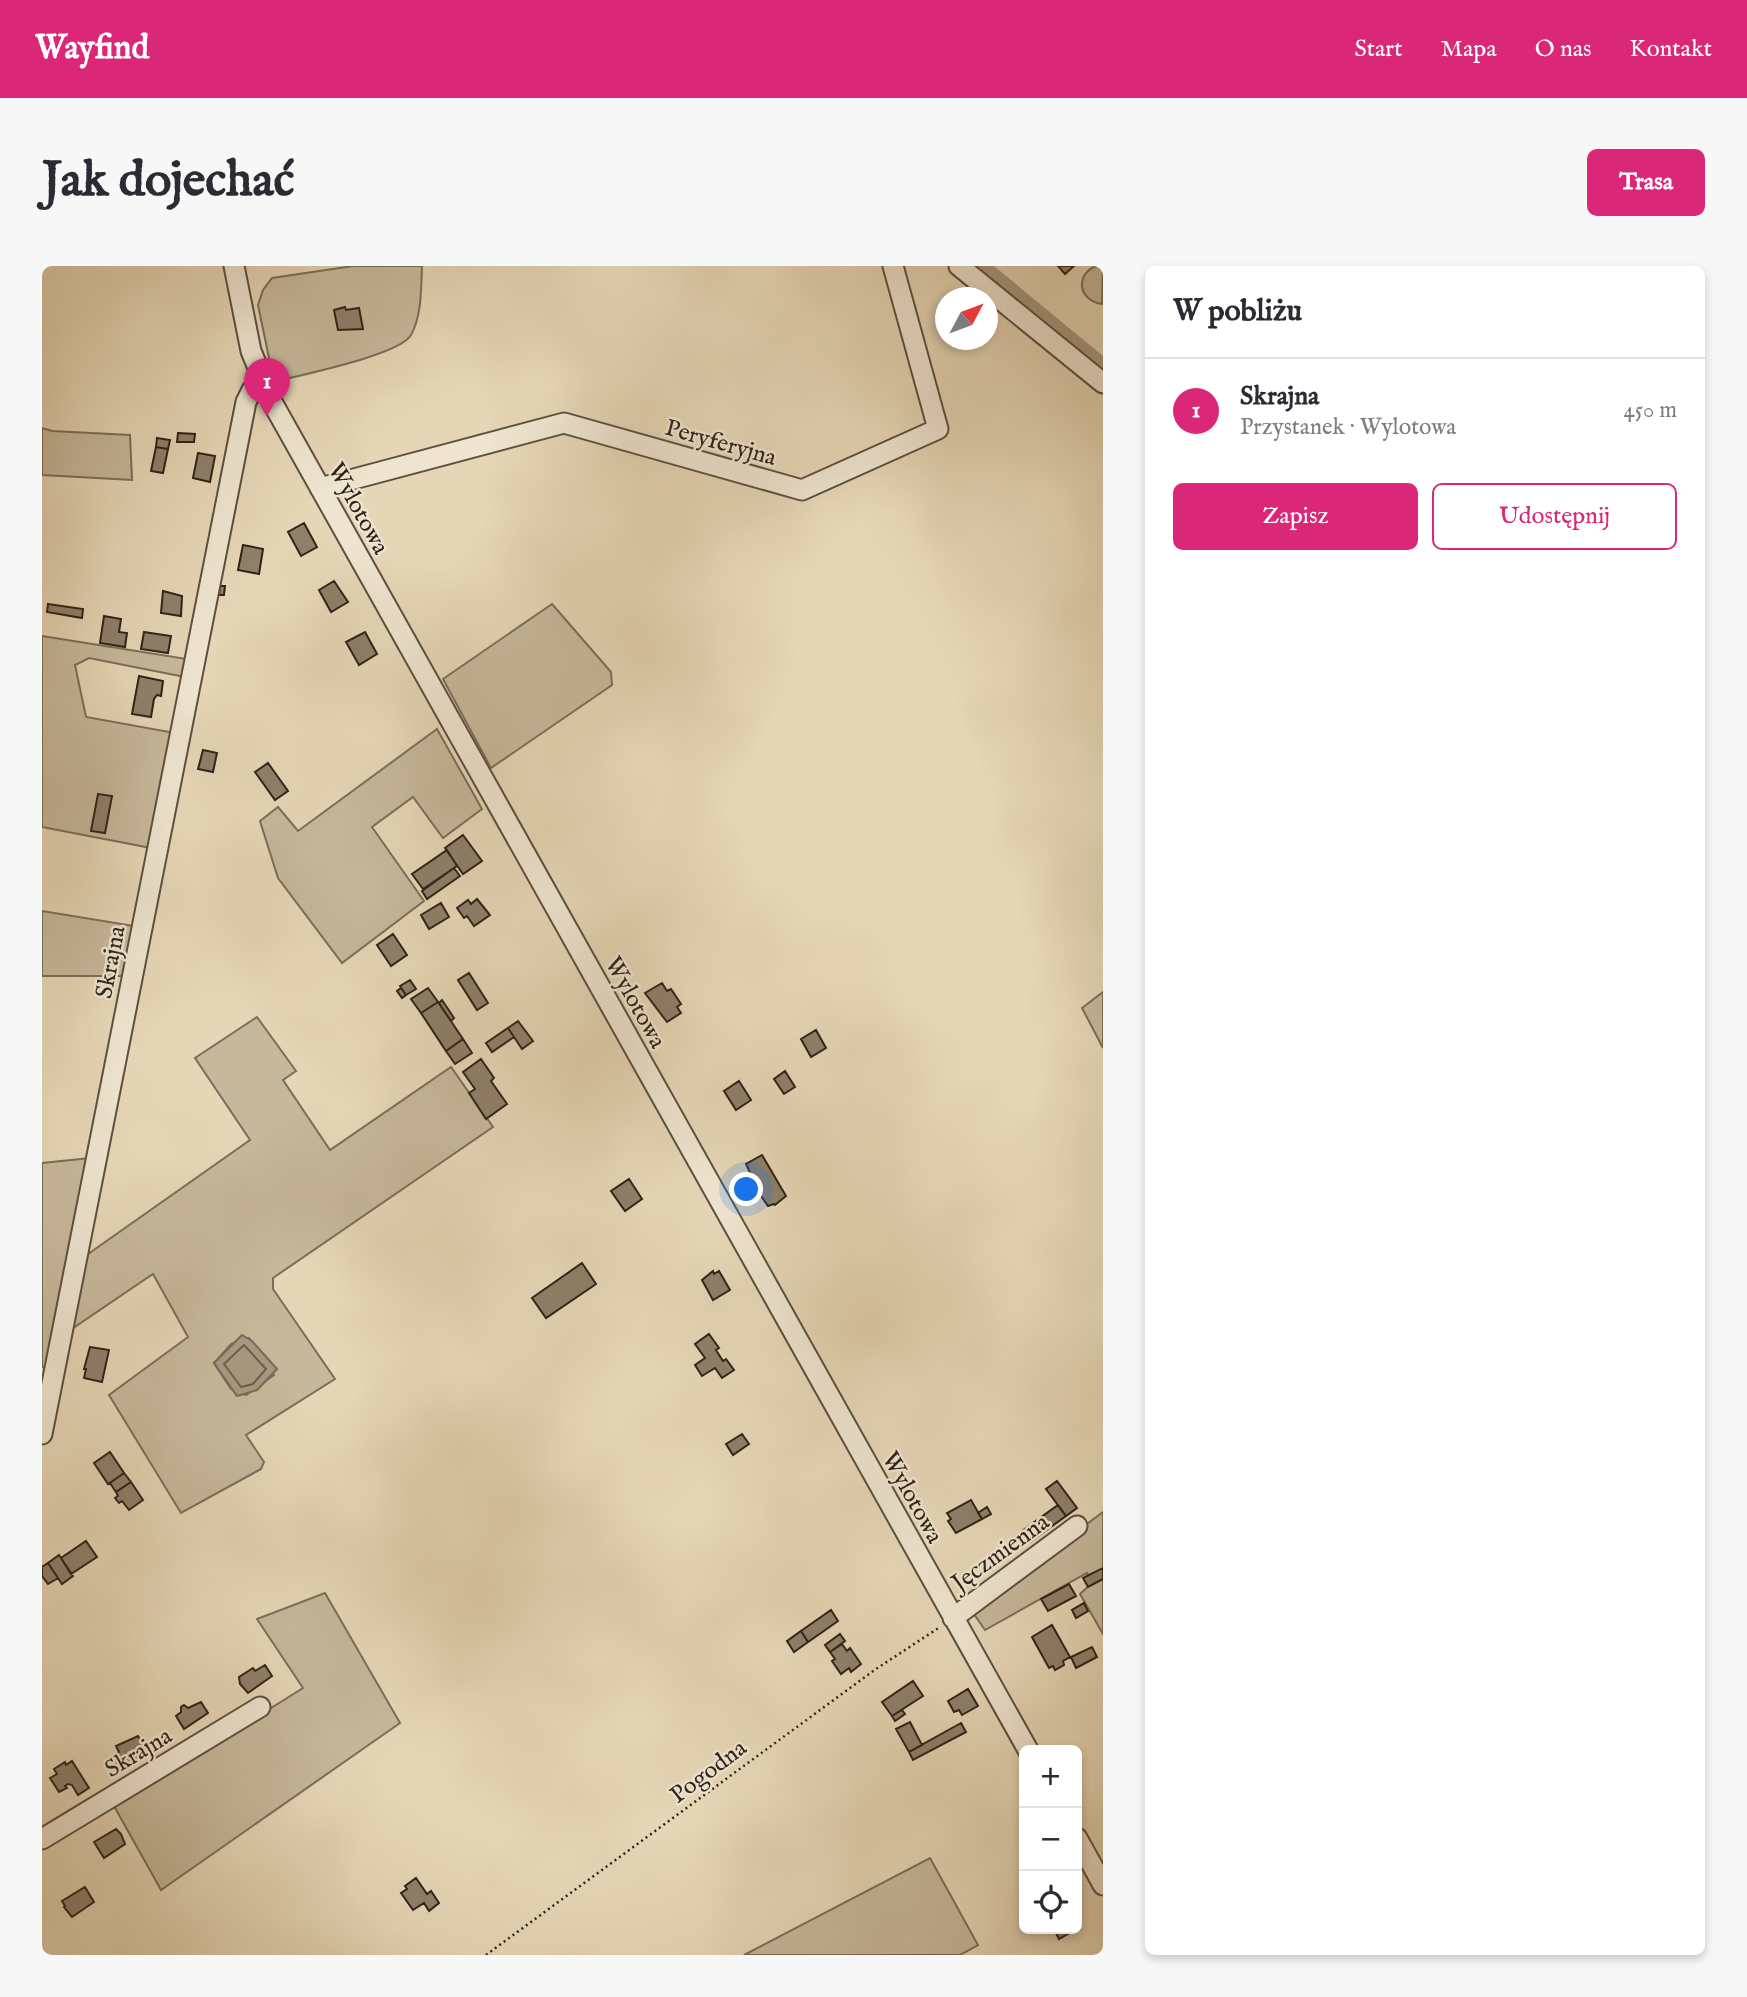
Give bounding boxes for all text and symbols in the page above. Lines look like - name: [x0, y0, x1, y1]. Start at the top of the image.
- text: Wayfind: [35, 28, 149, 70]
- text: Start: [1354, 34, 1402, 65]
- text: Mapa: [1440, 34, 1497, 65]
- text: O nas: [1535, 34, 1591, 65]
- text: Kontakt: [1629, 34, 1712, 65]
- button: Trasa: [1587, 149, 1705, 216]
- text: Jak dojechać: [42, 151, 295, 213]
- north arrow: [935, 287, 998, 350]
- text: W pobliżu: [1173, 293, 1302, 331]
- pin: 1: [244, 358, 290, 416]
- text: Skrajna: [1240, 380, 1319, 413]
- text: 1: [1192, 396, 1200, 425]
- text: 450 m: [1623, 396, 1677, 425]
- street label: Peryferyjna: [661, 413, 780, 474]
- text: Przystanek · Wylotowa: [1240, 413, 1456, 442]
- street label: Wylotowa: [320, 457, 396, 561]
- button: Zapisz: [1173, 483, 1418, 550]
- button: Udostępnij: [1432, 483, 1677, 550]
- street label: Skrajna: [89, 923, 134, 1001]
- street label: Wylotowa: [597, 951, 673, 1055]
- your location: [729, 1172, 763, 1206]
- street label: Wylotowa: [874, 1446, 950, 1550]
- street label: Jęczmienna: [943, 1507, 1056, 1601]
- street label: Skrajna: [99, 1721, 179, 1785]
- street label: Pogodna: [664, 1733, 754, 1811]
- map controls: [1019, 1745, 1082, 1934]
- button: +: [1019, 1745, 1082, 1808]
- button: −: [1019, 1808, 1082, 1871]
- button: locate: [1019, 1871, 1082, 1934]

